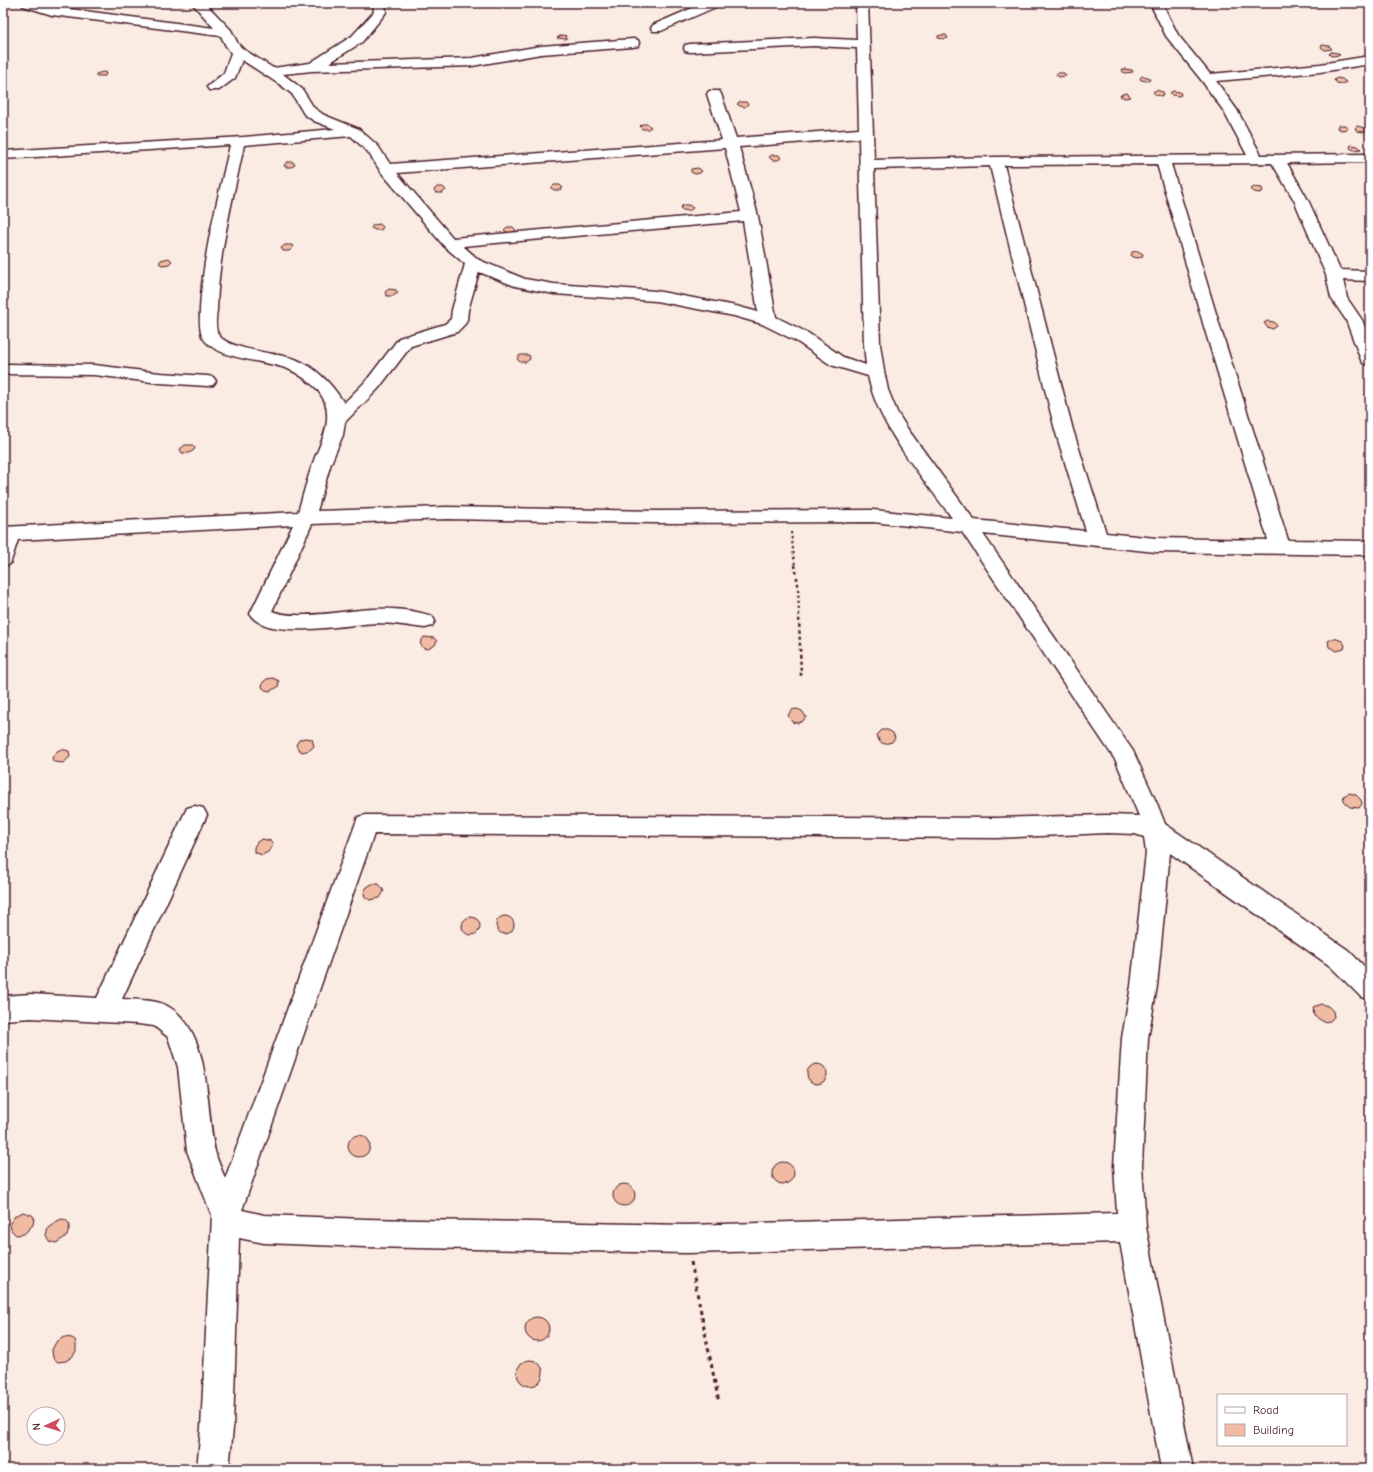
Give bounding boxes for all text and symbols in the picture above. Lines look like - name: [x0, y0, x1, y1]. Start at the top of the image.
- legend: [1217, 1394, 1347, 1446]
- text: Road: [1253, 1403, 1279, 1417]
- north arrow: [26, 1406, 66, 1446]
- text: N: [30, 1423, 43, 1431]
- text: Building: [1253, 1423, 1294, 1437]

